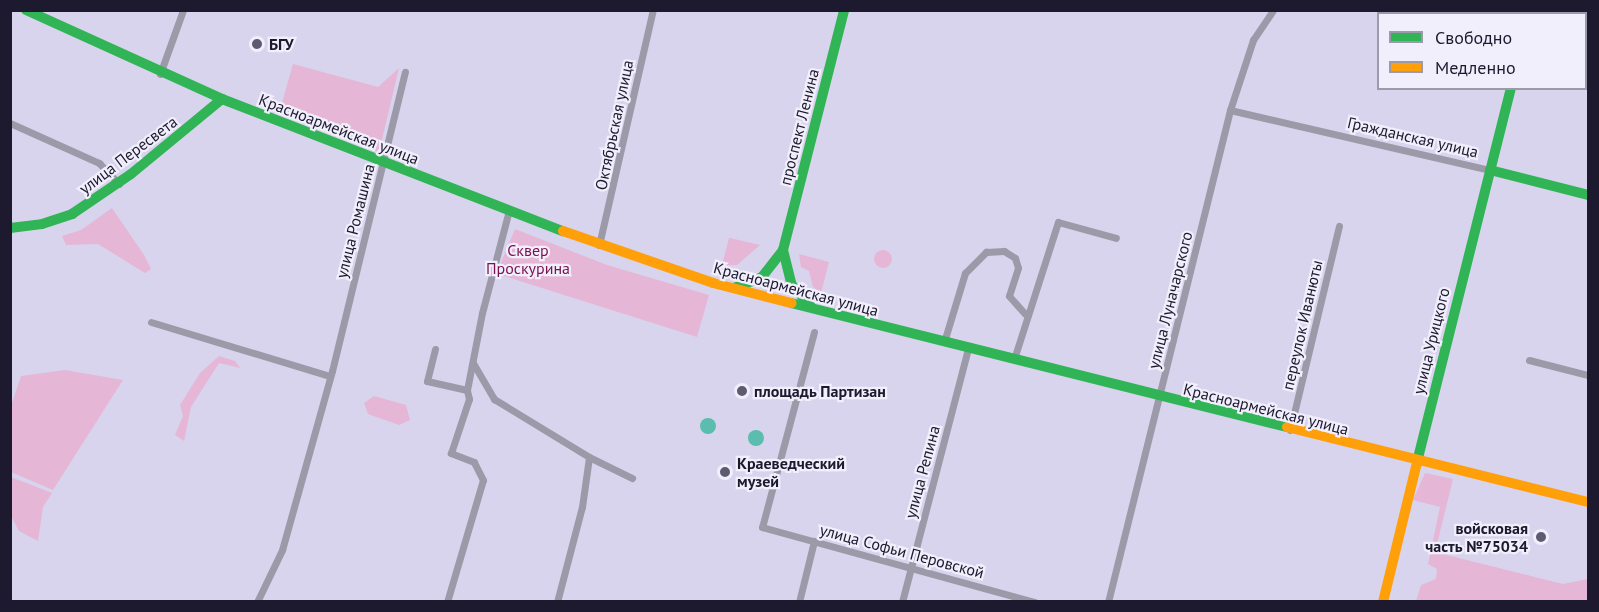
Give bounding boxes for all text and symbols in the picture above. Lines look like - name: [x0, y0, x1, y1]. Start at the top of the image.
- legend: [1377, 12, 1587, 90]
- text: Свободно: [1435, 26, 1512, 49]
- place label: БГУ: [269, 34, 294, 54]
- marker: БГУ: [250, 37, 264, 51]
- text: Медленно: [1435, 56, 1516, 79]
- street label: Октябрьская улица: [591, 58, 637, 192]
- street label: проспект Ленина: [775, 66, 823, 188]
- street label: Красноармейская улица: [256, 90, 422, 168]
- street label: улица Пересвета: [75, 112, 181, 198]
- street label: Гражданская улица: [1346, 113, 1480, 161]
- street label: улица Ромашина: [331, 162, 379, 280]
- street label: улица Луначарского: [1144, 229, 1196, 371]
- park label: Сквер Проскурина: [486, 240, 570, 278]
- street label: Красноармейская улица: [711, 258, 881, 320]
- street label: переулок Иванюты: [1278, 258, 1326, 392]
- street label: улица Урицкого: [1408, 286, 1454, 396]
- street label: Красноармейская улица: [1181, 379, 1351, 439]
- place label: площадь Партизан: [754, 381, 886, 401]
- marker: площадь Партизан: [735, 384, 749, 398]
- street label: улица Репина: [900, 423, 944, 521]
- place label: Краеведческий музей: [737, 453, 845, 491]
- marker: Краеведческий музей: [718, 465, 732, 479]
- place label: войсковая часть №75034: [1425, 518, 1528, 556]
- street label: улица Софьи Перовской: [818, 520, 986, 582]
- marker: войсковая часть №75034: [1532, 528, 1550, 546]

